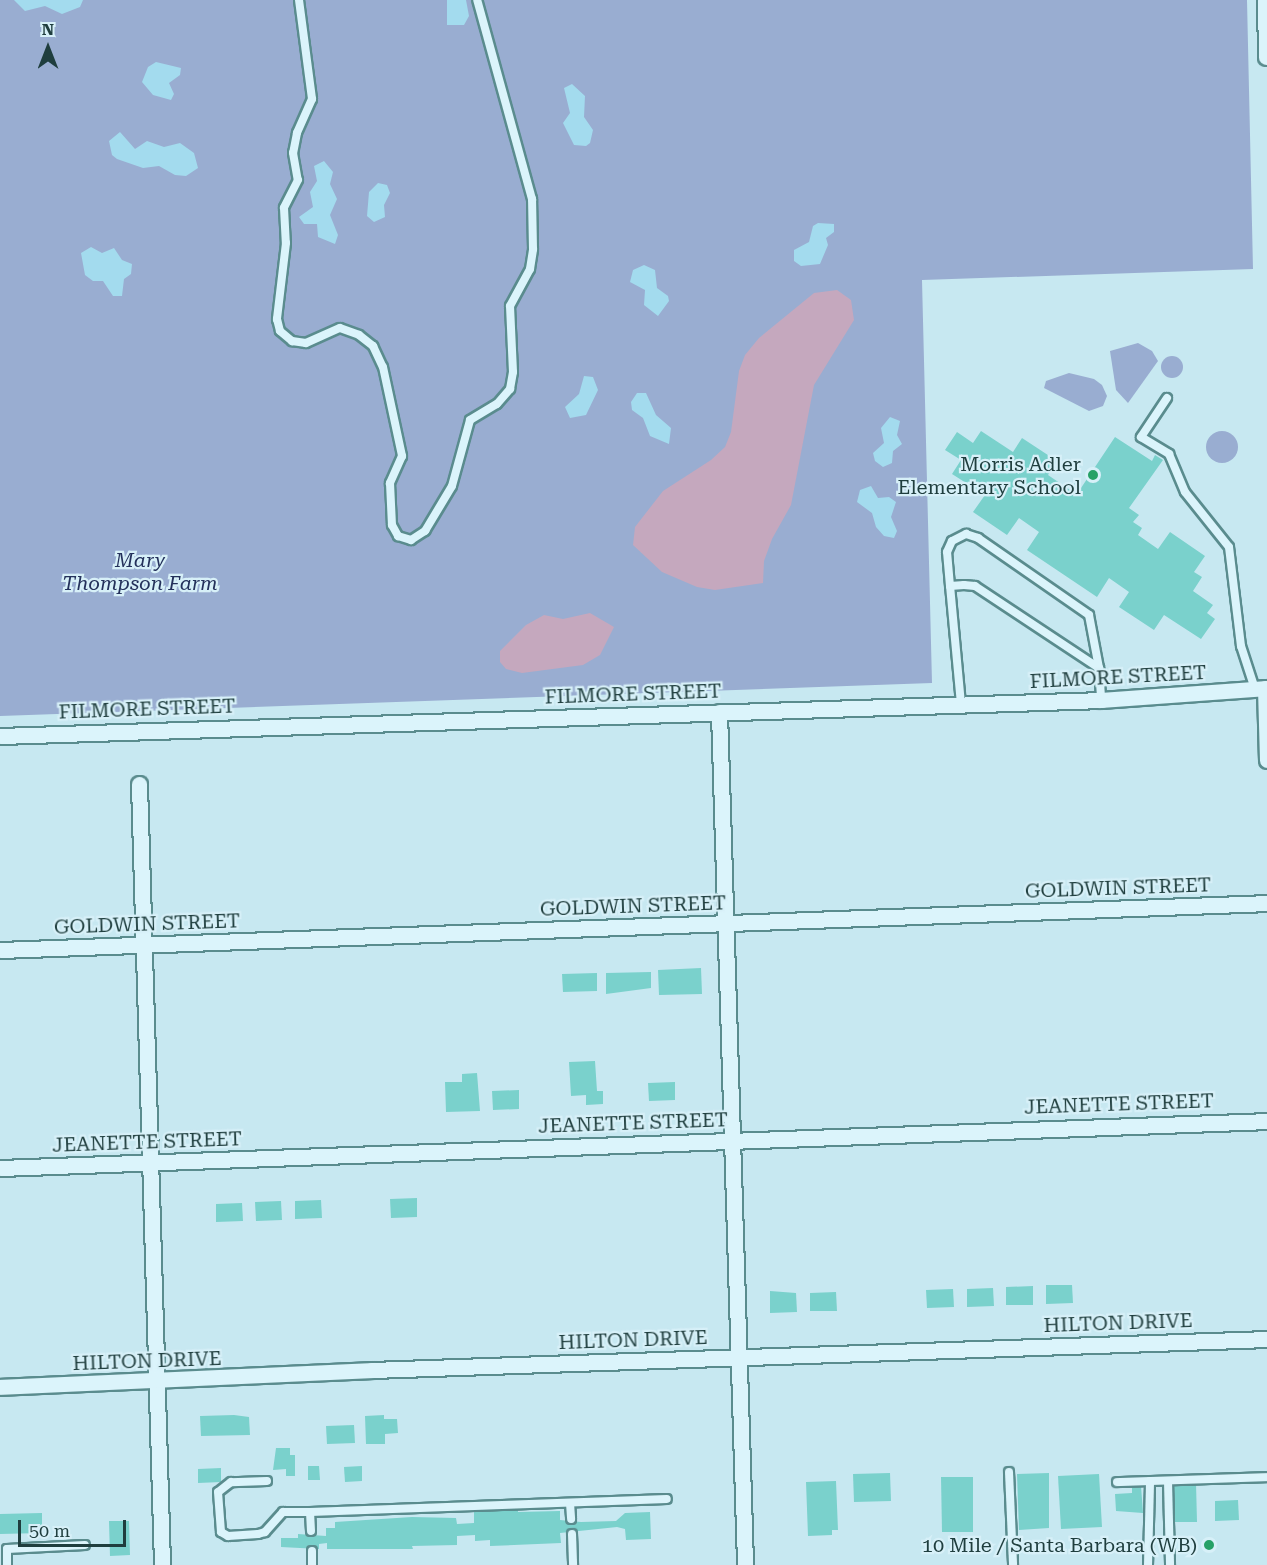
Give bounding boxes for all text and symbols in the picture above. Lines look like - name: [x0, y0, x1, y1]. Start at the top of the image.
- north arrow: [18, 18, 78, 78]
- text: N: [42, 20, 54, 39]
- place label: Morris Adler Elementary School: [898, 452, 1081, 499]
- marker: Morris Adler Elementary School: [1086, 468, 1100, 482]
- park label: Mary Thompson Farm: [62, 548, 218, 595]
- street label: FILMORE STREET: [1029, 660, 1207, 694]
- street label: FILMORE STREET: [544, 679, 722, 709]
- street label: FILMORE STREET: [58, 694, 236, 724]
- street label: GOLDWIN STREET: [1025, 873, 1211, 903]
- street label: GOLDWIN STREET: [540, 891, 726, 921]
- street label: GOLDWIN STREET: [54, 909, 240, 939]
- street label: JEANETTE STREET: [1024, 1089, 1214, 1119]
- street label: JEANETTE STREET: [538, 1108, 728, 1138]
- street label: JEANETTE STREET: [52, 1127, 242, 1157]
- street label: HILTON DRIVE: [1043, 1308, 1193, 1338]
- street label: HILTON DRIVE: [558, 1325, 708, 1355]
- street label: HILTON DRIVE: [72, 1346, 222, 1376]
- scale bar: [21, 1508, 129, 1546]
- text: 50 m: [29, 1520, 70, 1541]
- place label: 10 Mile / Santa Barbara (WB): [922, 1533, 1197, 1557]
- marker: 10 Mile / Santa Barbara (WB): [1202, 1538, 1216, 1552]

